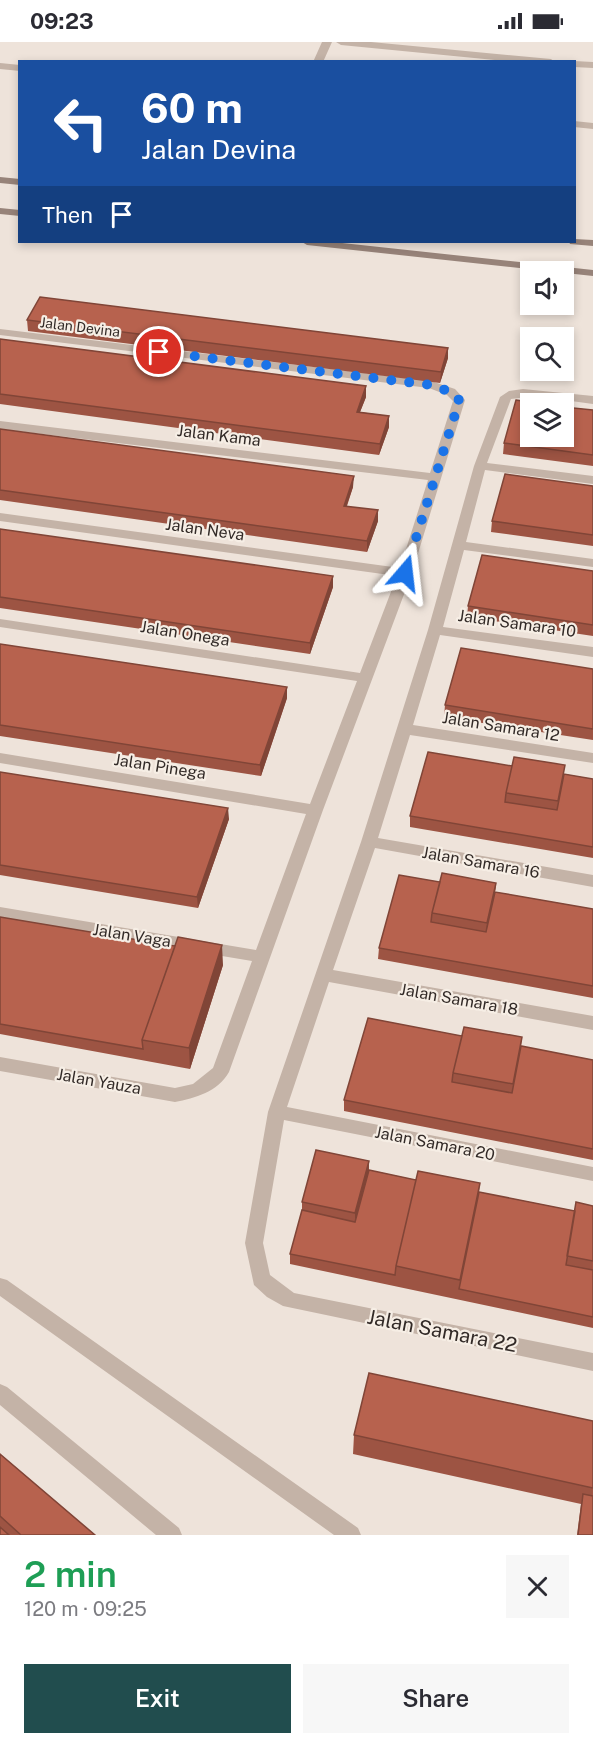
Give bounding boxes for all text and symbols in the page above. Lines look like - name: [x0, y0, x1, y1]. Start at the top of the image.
- text: 09:23: [30, 8, 94, 34]
- text: 60 m: [141, 83, 243, 132]
- icon: left: [42, 84, 120, 162]
- text: Jalan Devina: [141, 133, 296, 165]
- icon: arrive: [105, 198, 138, 231]
- text: Then: [42, 202, 93, 228]
- map controls: [520, 261, 574, 447]
- button: sound: [520, 261, 574, 315]
- street label: Jalan Devina: [39, 314, 121, 340]
- pin: [133, 326, 184, 377]
- button: search: [520, 327, 574, 381]
- icon: arrive: [142, 335, 175, 368]
- button: layers: [520, 393, 574, 447]
- street label: Jalan Kama: [176, 421, 262, 450]
- street label: Jalan Neva: [164, 515, 246, 544]
- position arrow: [373, 541, 437, 605]
- street label: Jalan Samara 10: [457, 606, 577, 641]
- street label: Jalan Onega: [139, 617, 231, 650]
- street label: Jalan Samara 12: [441, 708, 561, 745]
- street label: Jalan Pinega: [113, 750, 207, 783]
- street label: Jalan Samara 16: [421, 843, 541, 882]
- street label: Jalan Vaga: [91, 920, 172, 951]
- street label: Jalan Samara 18: [398, 980, 519, 1019]
- street label: Jalan Yauza: [55, 1065, 143, 1098]
- street label: Jalan Samara 20: [373, 1123, 497, 1164]
- street label: Jalan Samara 22: [365, 1305, 519, 1357]
- text: 2 min: [24, 1553, 117, 1595]
- button: close: [506, 1555, 569, 1618]
- text: 120 m · 09:25: [24, 1597, 147, 1621]
- button: Exit: [24, 1664, 291, 1733]
- button: Share: [303, 1664, 569, 1733]

